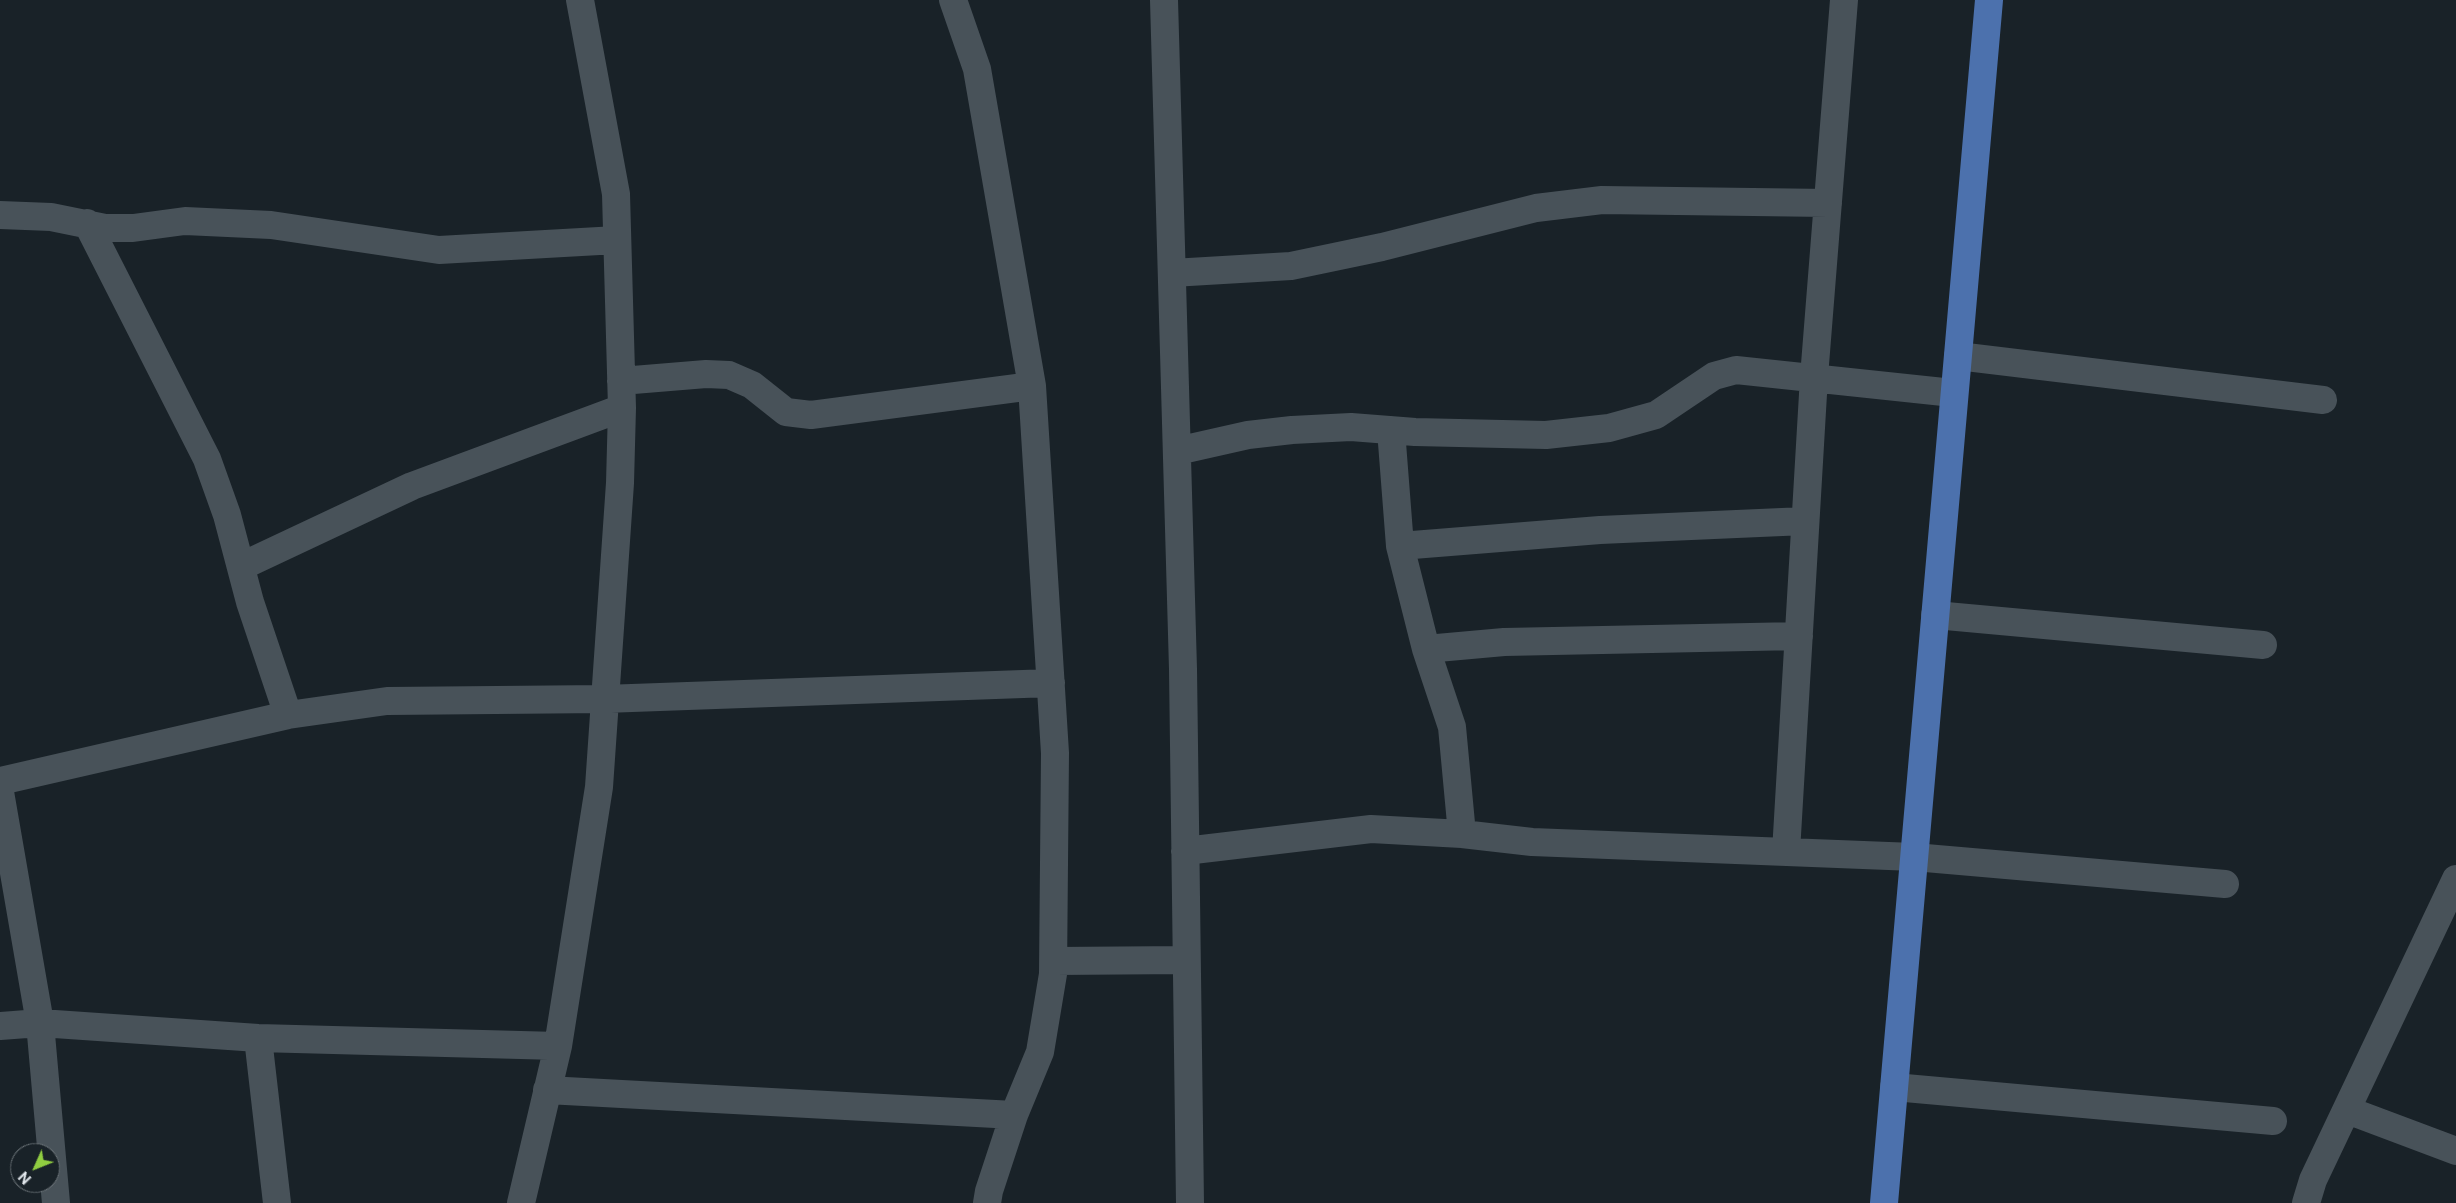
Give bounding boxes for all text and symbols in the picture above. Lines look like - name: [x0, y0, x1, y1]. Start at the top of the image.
- north arrow: [10, 1143, 60, 1193]
- text: N: [15, 1168, 34, 1187]

